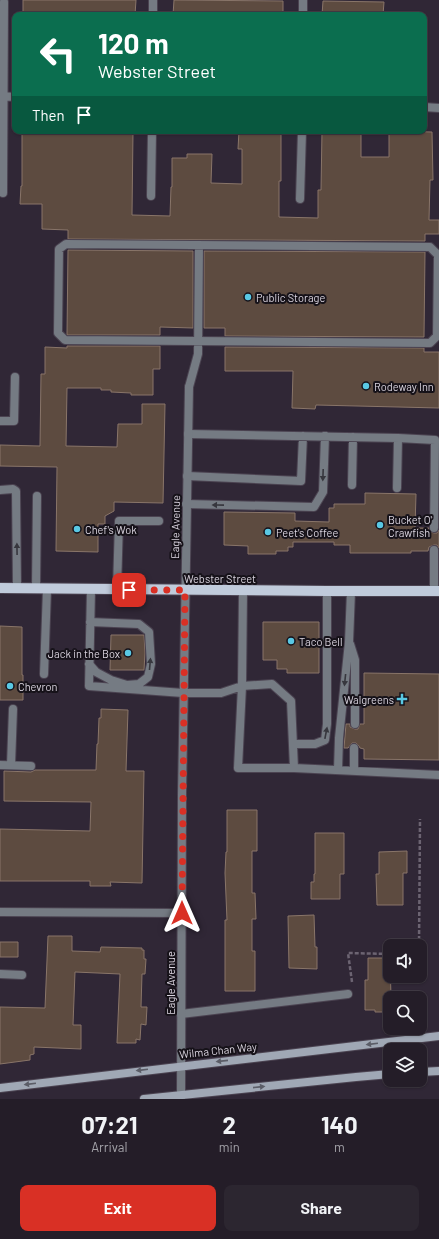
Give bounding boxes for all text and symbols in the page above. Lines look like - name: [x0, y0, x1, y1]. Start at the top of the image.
- text: 120 m: [98, 26, 169, 60]
- icon: left: [32, 28, 84, 80]
- text: Webster Street: [98, 60, 216, 82]
- icon: arrive: [73, 104, 95, 126]
- text: Then: [32, 106, 65, 124]
- place label: Public Storage: [256, 291, 325, 304]
- marker: Public Storage: [243, 292, 253, 302]
- place label: Rodeway Inn: [374, 380, 434, 393]
- marker: Rodeway Inn: [361, 381, 371, 391]
- one-way arrow: [320, 469, 327, 481]
- street label: Eagle Avenue: [168, 495, 182, 559]
- one-way arrow: [211, 502, 224, 508]
- place label: Bucket O' Crawfish: [388, 513, 432, 539]
- marker: Bucket O' Crawfish: [375, 520, 385, 530]
- place label: Chef's Wok: [85, 523, 137, 536]
- marker: Chef's Wok: [72, 524, 82, 534]
- place label: Peet's Coffee: [276, 526, 338, 539]
- marker: Peet's Coffee: [263, 527, 273, 537]
- one-way arrow: [14, 542, 20, 555]
- street label: Webster Street: [184, 572, 256, 585]
- pin: [112, 573, 146, 607]
- icon: arrive: [118, 579, 140, 601]
- place label: Taco Bell: [299, 635, 342, 648]
- marker: Taco Bell: [286, 636, 296, 646]
- place label: Jack in the Box: [48, 647, 120, 660]
- marker: Jack in the Box: [123, 648, 133, 658]
- one-way arrow: [146, 658, 153, 670]
- one-way arrow: [342, 674, 348, 686]
- place label: Chevron: [18, 680, 57, 693]
- marker: Chevron: [5, 681, 15, 691]
- place label: Walgreens: [344, 693, 394, 706]
- marker: Walgreens: [397, 694, 407, 704]
- one-way arrow: [323, 727, 329, 739]
- position arrow: [161, 892, 203, 934]
- map controls: [383, 939, 427, 1087]
- button: sound: [383, 939, 427, 983]
- street label: Eagle Avenue: [164, 951, 177, 1015]
- button: search: [383, 991, 427, 1035]
- street label: Wilma Chan Way: [179, 1039, 257, 1061]
- one-way arrow: [366, 1041, 379, 1047]
- button: layers: [383, 1043, 427, 1087]
- one-way arrow: [216, 1058, 228, 1064]
- one-way arrow: [136, 1067, 148, 1073]
- one-way arrow: [24, 1081, 36, 1087]
- one-way arrow: [253, 1083, 265, 1090]
- text: 07:21: [81, 1110, 137, 1139]
- text: 2: [222, 1110, 236, 1139]
- text: 140: [321, 1110, 358, 1139]
- text: Arrival: [91, 1139, 128, 1155]
- text: min: [219, 1139, 240, 1155]
- text: m: [334, 1139, 345, 1155]
- button: Exit: [20, 1185, 216, 1231]
- button: Share: [224, 1185, 419, 1231]

